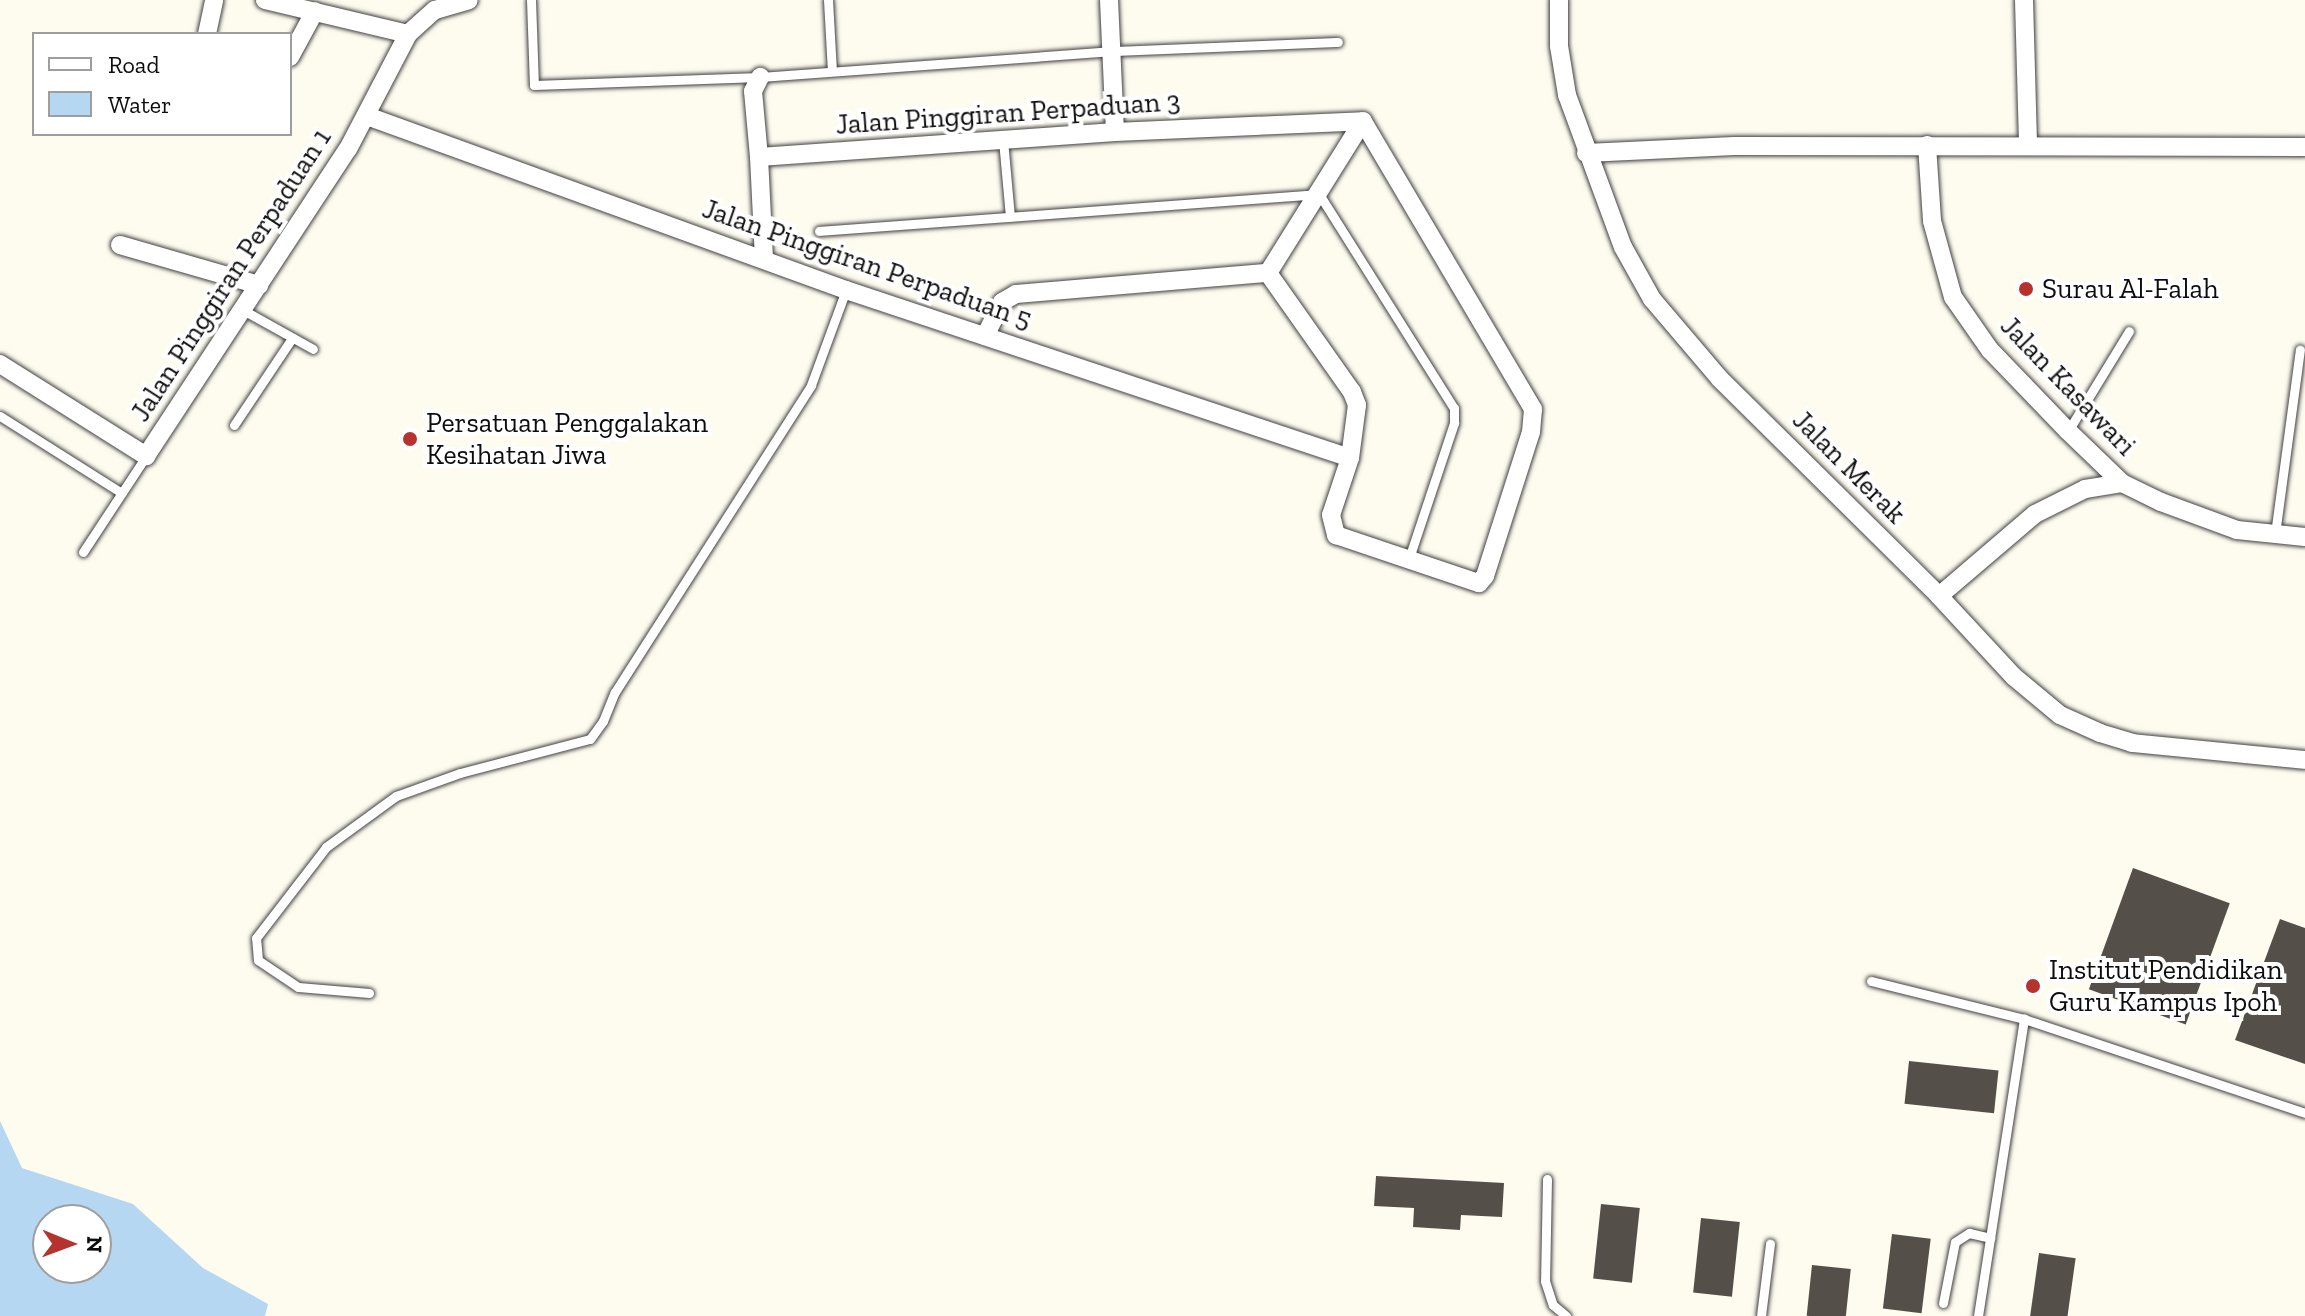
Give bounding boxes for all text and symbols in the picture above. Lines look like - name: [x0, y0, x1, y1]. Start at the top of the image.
- legend: [32, 32, 292, 136]
- text: Road: [108, 50, 160, 79]
- street label: Jalan Pinggiran Perpaduan 3: [835, 84, 1181, 142]
- text: Water: [108, 90, 171, 119]
- street label: Jalan Pinggiran Perpaduan 1: [124, 122, 338, 428]
- street label: Jalan Pinggiran Perpaduan 5: [698, 192, 1036, 336]
- place label: Surau Al-Falah: [2042, 272, 2220, 306]
- marker: Surau Al-Falah: [2017, 280, 2035, 298]
- street label: Jalan Kasawari: [1993, 310, 2143, 462]
- street label: Jalan Merak: [1786, 404, 1912, 530]
- place label: Persatuan Penggalakan Kesihatan Jiwa: [426, 406, 708, 472]
- marker: Persatuan Penggalakan Kesihatan Jiwa: [401, 430, 419, 448]
- place label: Institut Pendidikan Guru Kampus Ipoh: [2049, 953, 2283, 1019]
- marker: Institut Pendidikan Guru Kampus Ipoh: [2024, 977, 2042, 995]
- north arrow: [32, 1204, 112, 1284]
- text: N: [81, 1236, 108, 1253]

